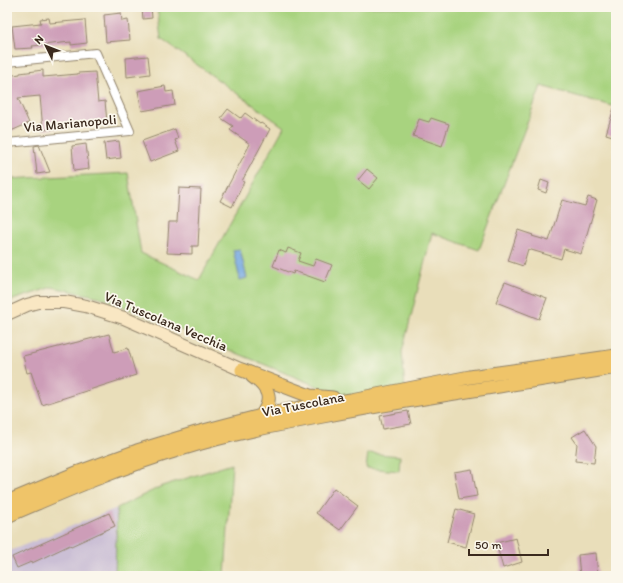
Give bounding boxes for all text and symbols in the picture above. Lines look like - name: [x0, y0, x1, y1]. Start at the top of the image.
- north arrow: [26, 26, 66, 66]
- text: N: [32, 32, 46, 47]
- street label: Via Marianopoli: [23, 111, 117, 136]
- street label: Via Tuscolana Vecchia: [102, 288, 231, 355]
- street label: Via Tuscolana: [261, 388, 346, 421]
- scale bar: [469, 531, 548, 557]
- text: 50 m: [475, 538, 501, 552]

